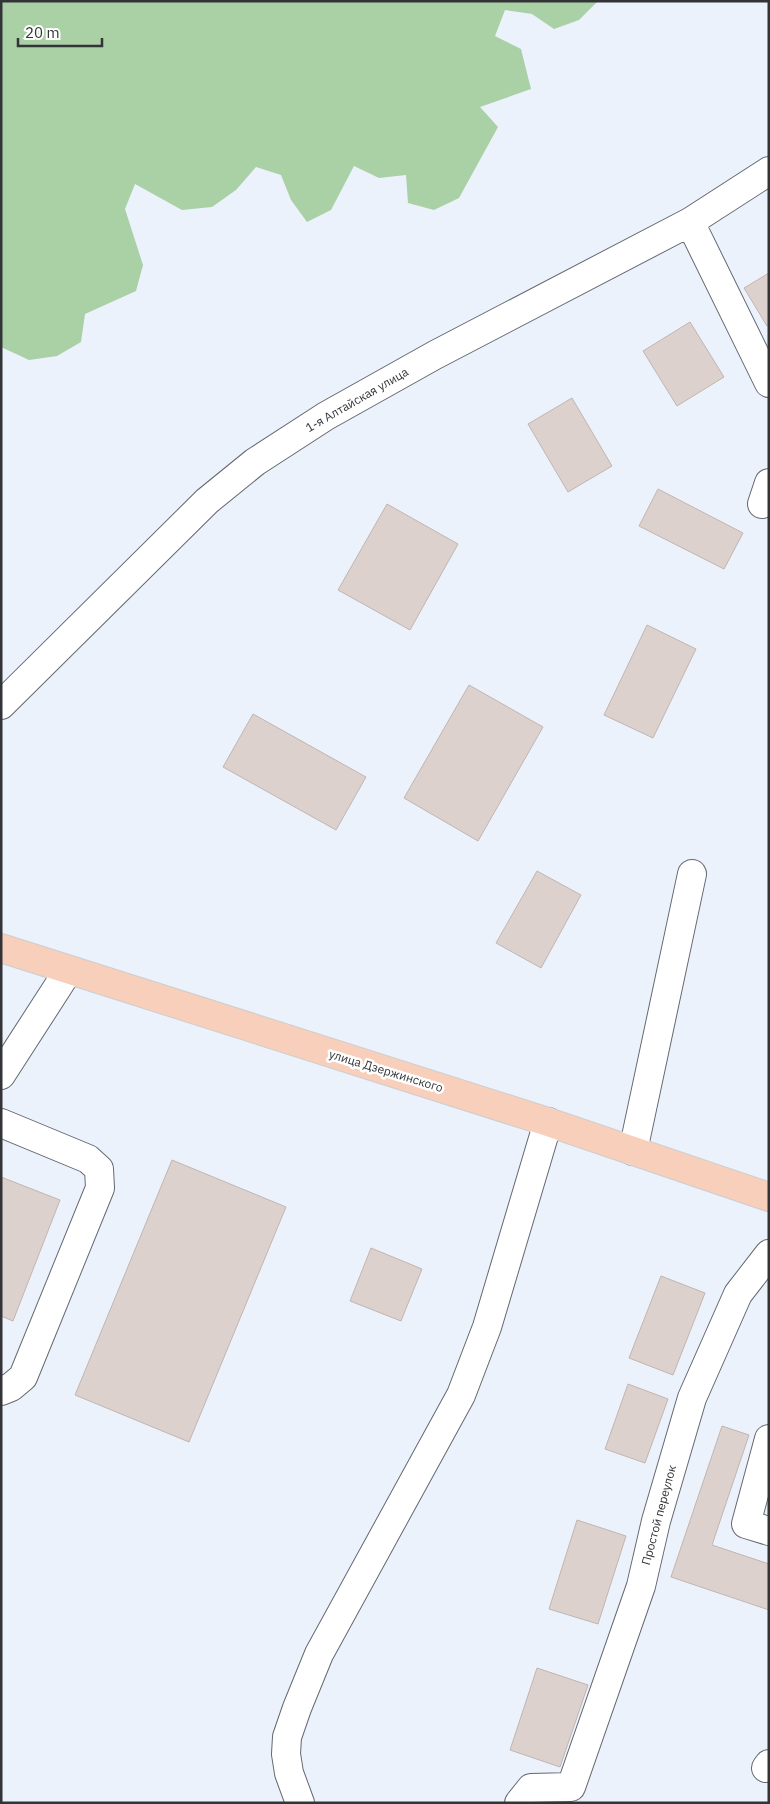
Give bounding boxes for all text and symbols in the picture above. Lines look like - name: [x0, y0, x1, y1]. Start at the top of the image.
- scale bar: [18, 15, 101, 47]
- text: 20 m: [25, 23, 60, 42]
- street label: 1-я Алтайская улица: [303, 364, 411, 435]
- street label: улица Дзержинского: [327, 1046, 445, 1095]
- street label: Простой переулок: [638, 1463, 679, 1567]

